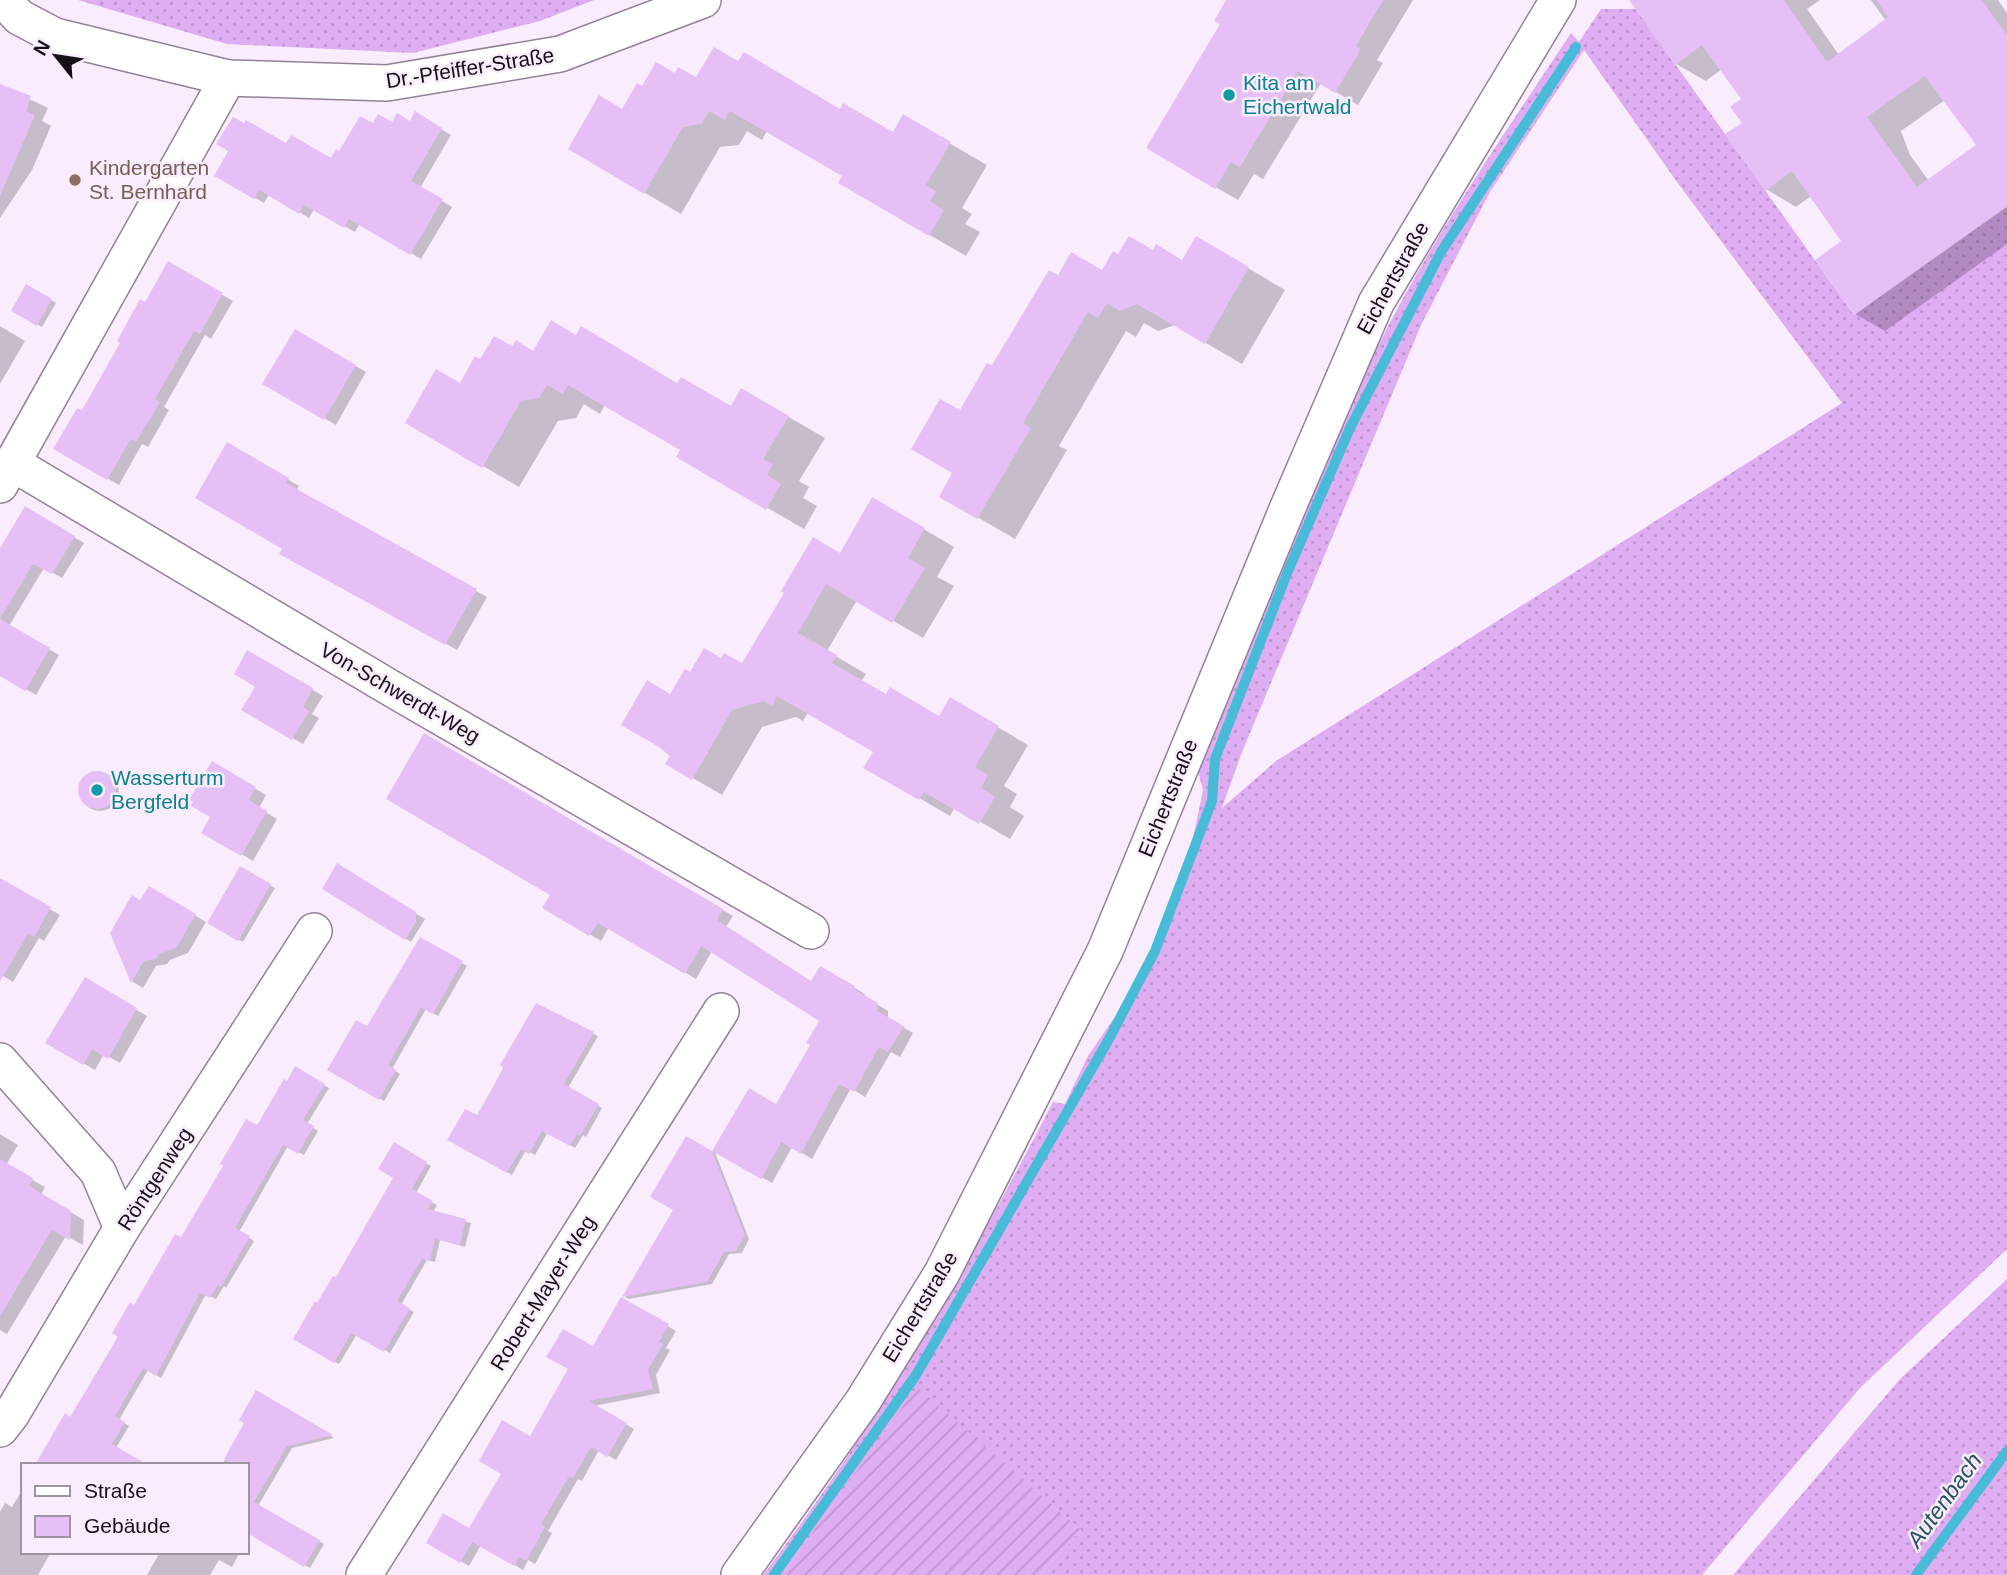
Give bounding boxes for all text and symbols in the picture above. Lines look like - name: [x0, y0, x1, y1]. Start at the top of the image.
- north arrow: [21, 21, 91, 91]
- text: N: [29, 37, 54, 59]
- street label: Dr.-Pfeiffer-Straße: [384, 43, 556, 92]
- place label: Kita am Eichertwald: [1243, 71, 1352, 118]
- marker: Kita am Eichertwald: [1221, 87, 1237, 103]
- place label: Kindergarten St. Bernhard: [89, 156, 209, 203]
- marker: Kindergarten St. Bernhard: [67, 172, 83, 188]
- street label: Eichertstraße: [1352, 218, 1433, 338]
- street label: Von-Schwerdt-Weg: [316, 637, 484, 748]
- street label: Eichertstraße: [1133, 736, 1202, 860]
- place label: Wasserturm Bergfeld: [111, 766, 223, 813]
- marker: Wasserturm Bergfeld: [89, 782, 105, 798]
- street label: Röntgenweg: [113, 1123, 196, 1234]
- street label: Robert-Mayer-Weg: [486, 1211, 600, 1374]
- street label: Eichertstraße: [878, 1247, 962, 1366]
- water label: Autenbach: [1900, 1448, 1987, 1554]
- legend: [21, 1463, 248, 1554]
- text: Straße: [84, 1479, 147, 1502]
- text: Gebäude: [84, 1514, 170, 1537]

